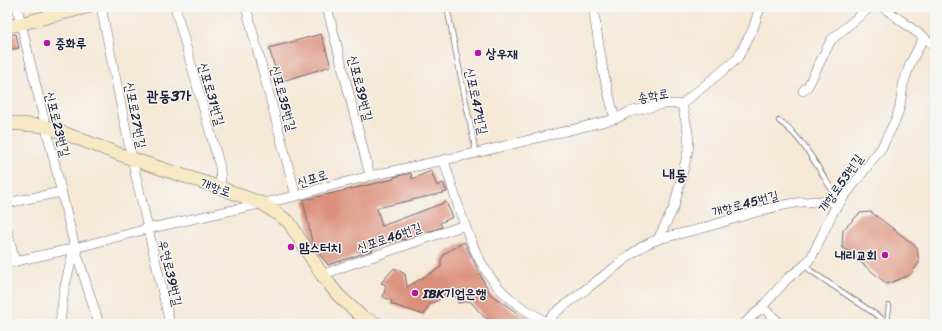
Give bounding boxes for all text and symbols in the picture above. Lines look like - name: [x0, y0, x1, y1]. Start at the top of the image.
- place label: 중화루: [55, 32, 86, 55]
- marker: 중화루: [42, 38, 52, 48]
- place label: 상우재: [485, 42, 518, 65]
- marker: 상우재: [473, 48, 483, 58]
- street label: 신포로39번길: [341, 53, 380, 124]
- street label: 신포로31번길: [192, 60, 232, 129]
- street label: 신포로35번길: [264, 63, 303, 134]
- street label: 신포로47번길: [458, 66, 495, 137]
- street label: 신포로27번길: [118, 80, 153, 150]
- street label: 송학로: [636, 82, 670, 109]
- district label: 관동3가: [146, 83, 192, 109]
- street label: 신포로23번길: [38, 89, 77, 159]
- street label: 개항로53번길: [812, 149, 869, 217]
- district label: 내동: [662, 162, 687, 188]
- street label: 신포로: [294, 163, 331, 194]
- street label: 개항로: [197, 171, 234, 203]
- street label: 개항로45번길: [709, 184, 781, 223]
- street label: 신포로46번길: [353, 216, 425, 259]
- place label: 맘스터치: [299, 236, 341, 259]
- street label: 우현로39번길: [152, 238, 189, 309]
- marker: 맘스터치: [286, 242, 296, 252]
- place label: 내리교회: [834, 244, 877, 267]
- marker: 내리교회: [880, 250, 890, 260]
- place label: IBK기업은행: [422, 282, 486, 305]
- marker: IBK기업은행: [410, 288, 420, 298]

